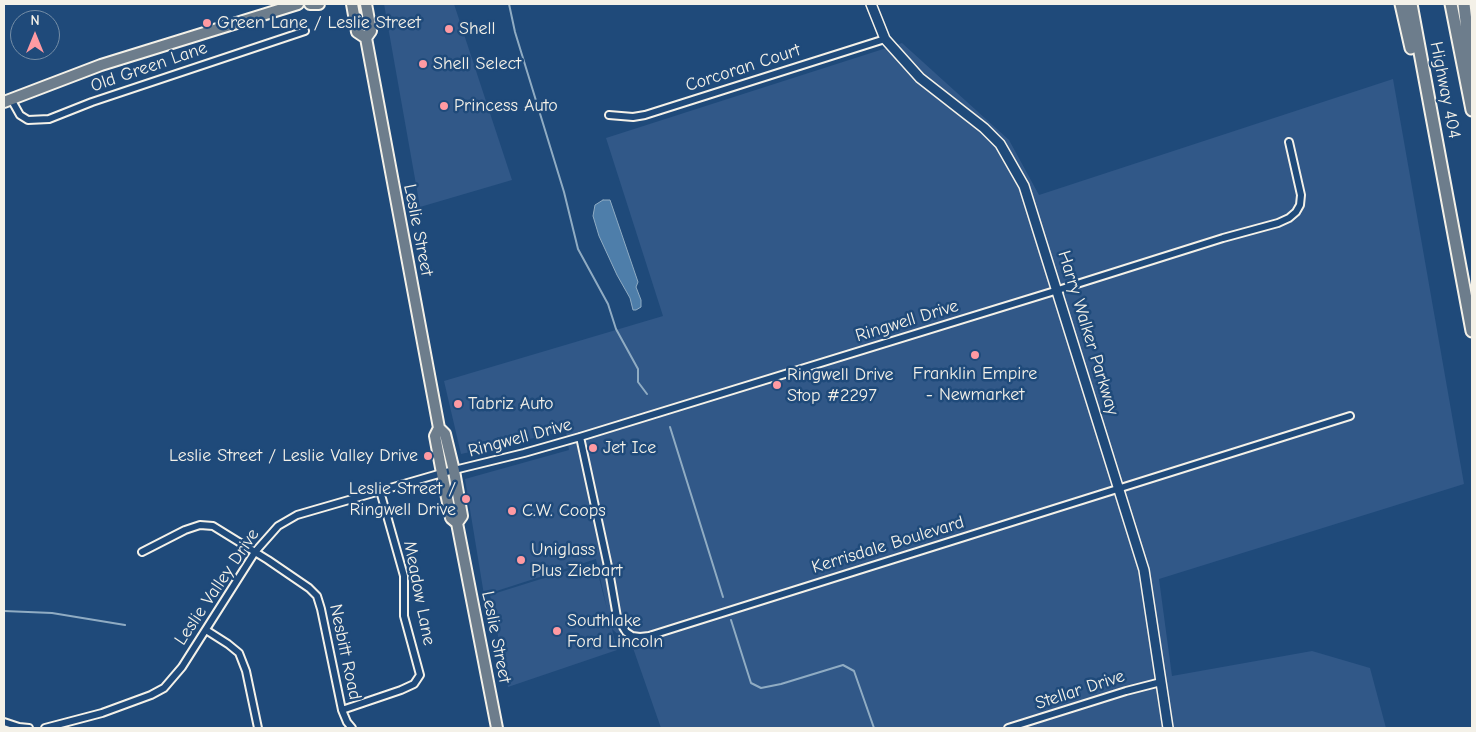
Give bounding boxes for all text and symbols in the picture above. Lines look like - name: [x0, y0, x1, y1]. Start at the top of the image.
- north arrow: [10, 10, 60, 60]
- text: N: [30, 12, 40, 29]
- place label: Green Lane / Leslie Street: [217, 12, 421, 34]
- marker: Green Lane / Leslie Street: [201, 17, 213, 29]
- place label: Shell: [459, 18, 495, 40]
- marker: Shell: [443, 23, 455, 35]
- street label: Old Green Lane: [88, 37, 210, 97]
- street label: Corcoran Court: [683, 39, 803, 97]
- street label: Highway 404: [1425, 40, 1465, 140]
- place label: Shell Select: [433, 53, 521, 75]
- marker: Shell Select: [417, 58, 429, 70]
- place label: Princess Auto: [454, 95, 558, 117]
- marker: Princess Auto: [438, 100, 450, 112]
- street label: Leslie Street: [398, 182, 438, 278]
- street label: Harry Walker Parkway: [1053, 248, 1123, 418]
- street label: Ringwell Drive: [853, 295, 961, 347]
- marker: Franklin Empire - Newmarket: [969, 349, 981, 361]
- place label: Franklin Empire - Newmarket: [913, 363, 1037, 406]
- place label: Ringwell Drive Stop #2297: [787, 364, 893, 406]
- marker: Ringwell Drive Stop #2297: [771, 379, 783, 391]
- place label: Tabriz Auto: [468, 393, 553, 415]
- marker: Tabriz Auto: [452, 398, 464, 410]
- street label: Ringwell Drive: [466, 414, 574, 462]
- place label: Jet Ice: [603, 437, 656, 459]
- marker: Jet Ice: [587, 442, 599, 454]
- place label: Leslie Street / Leslie Valley Drive: [169, 445, 418, 467]
- marker: Leslie Street / Leslie Valley Drive: [422, 450, 434, 462]
- place label: Leslie Street / Ringwell Drive: [349, 478, 456, 520]
- marker: Leslie Street / Ringwell Drive: [460, 493, 472, 505]
- place label: C.W. Coops: [522, 500, 606, 522]
- marker: C.W. Coops: [506, 505, 518, 517]
- street label: Kerrisdale Boulevard: [809, 512, 967, 578]
- street label: Leslie Valley Drive: [170, 525, 264, 649]
- street label: Meadow Lane: [398, 539, 440, 647]
- place label: Uniglass Plus Ziebart: [531, 539, 623, 582]
- marker: Uniglass Plus Ziebart: [515, 554, 527, 566]
- street label: Leslie Street: [476, 589, 516, 685]
- street label: Nesbitt Road: [324, 602, 366, 702]
- place label: Southlake Ford Lincoln: [567, 610, 663, 652]
- marker: Southlake Ford Lincoln: [551, 625, 563, 637]
- street label: Stellar Drive: [1033, 665, 1127, 715]

